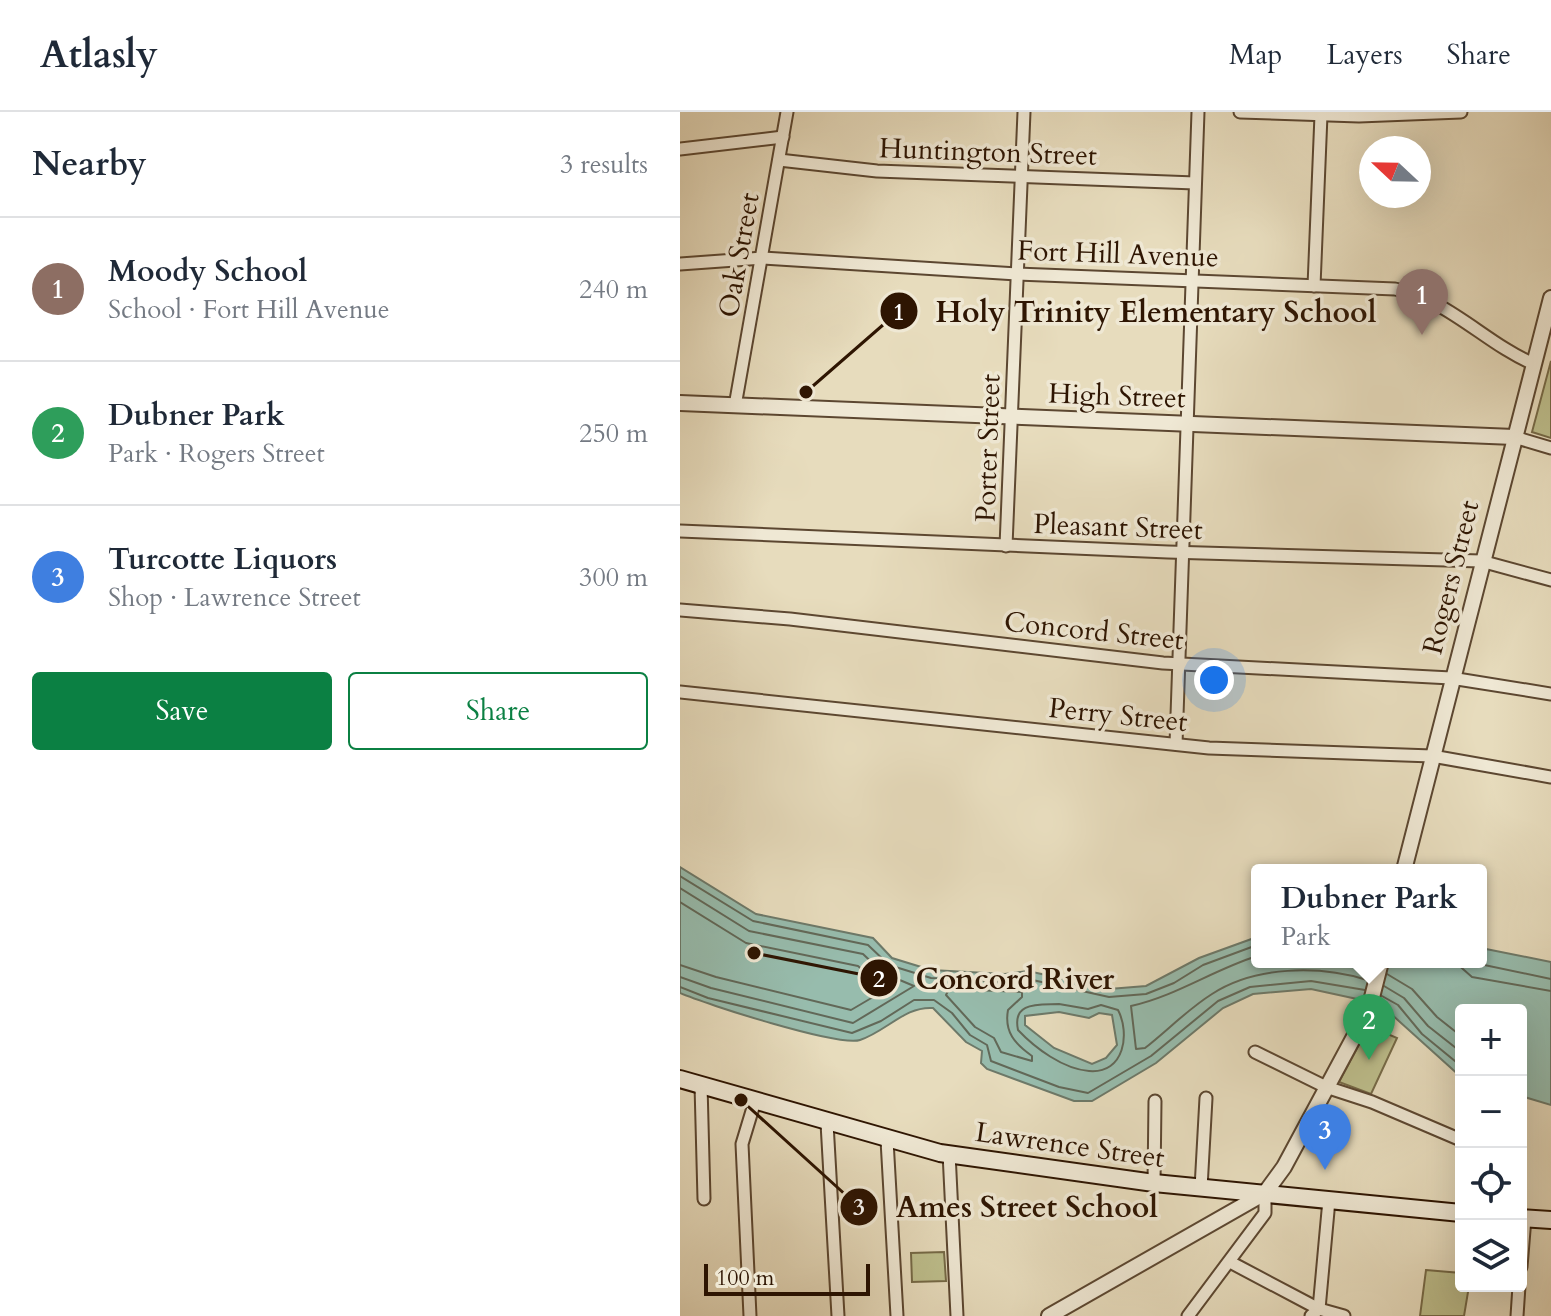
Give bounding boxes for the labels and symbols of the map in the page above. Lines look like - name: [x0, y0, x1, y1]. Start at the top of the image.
- street label: Huntington Street: [878, 129, 1098, 175]
- north arrow: [1359, 136, 1431, 208]
- street label: Oak Street: [709, 190, 769, 321]
- street label: Fort Hill Avenue: [1017, 231, 1219, 277]
- pin: 1: [1396, 269, 1448, 335]
- callout: Holy Trinity Elementary School: [879, 284, 1392, 338]
- text: Holy Trinity Elementary School: [936, 292, 1377, 333]
- text: 1: [893, 296, 905, 329]
- street label: Porter Street: [966, 373, 1010, 523]
- street label: High Street: [1048, 375, 1186, 417]
- street label: Rogers Street: [1413, 496, 1488, 658]
- street label: Pleasant Street: [1033, 505, 1204, 549]
- street label: Concord Street: [1002, 603, 1186, 659]
- your location: [1194, 660, 1234, 700]
- street label: Perry Street: [1047, 689, 1189, 741]
- callout: Concord River: [859, 951, 1130, 1005]
- text: Concord River: [916, 959, 1115, 1000]
- text: 2: [873, 963, 885, 996]
- pin: 2: [1343, 994, 1395, 1060]
- pin: 3: [1299, 1104, 1351, 1170]
- street label: Lawrence Street: [973, 1113, 1167, 1177]
- callout: Ames Street School: [839, 1180, 1174, 1234]
- text: Ames Street School: [896, 1187, 1158, 1228]
- text: 3: [853, 1191, 865, 1224]
- scale bar: [704, 1260, 870, 1296]

